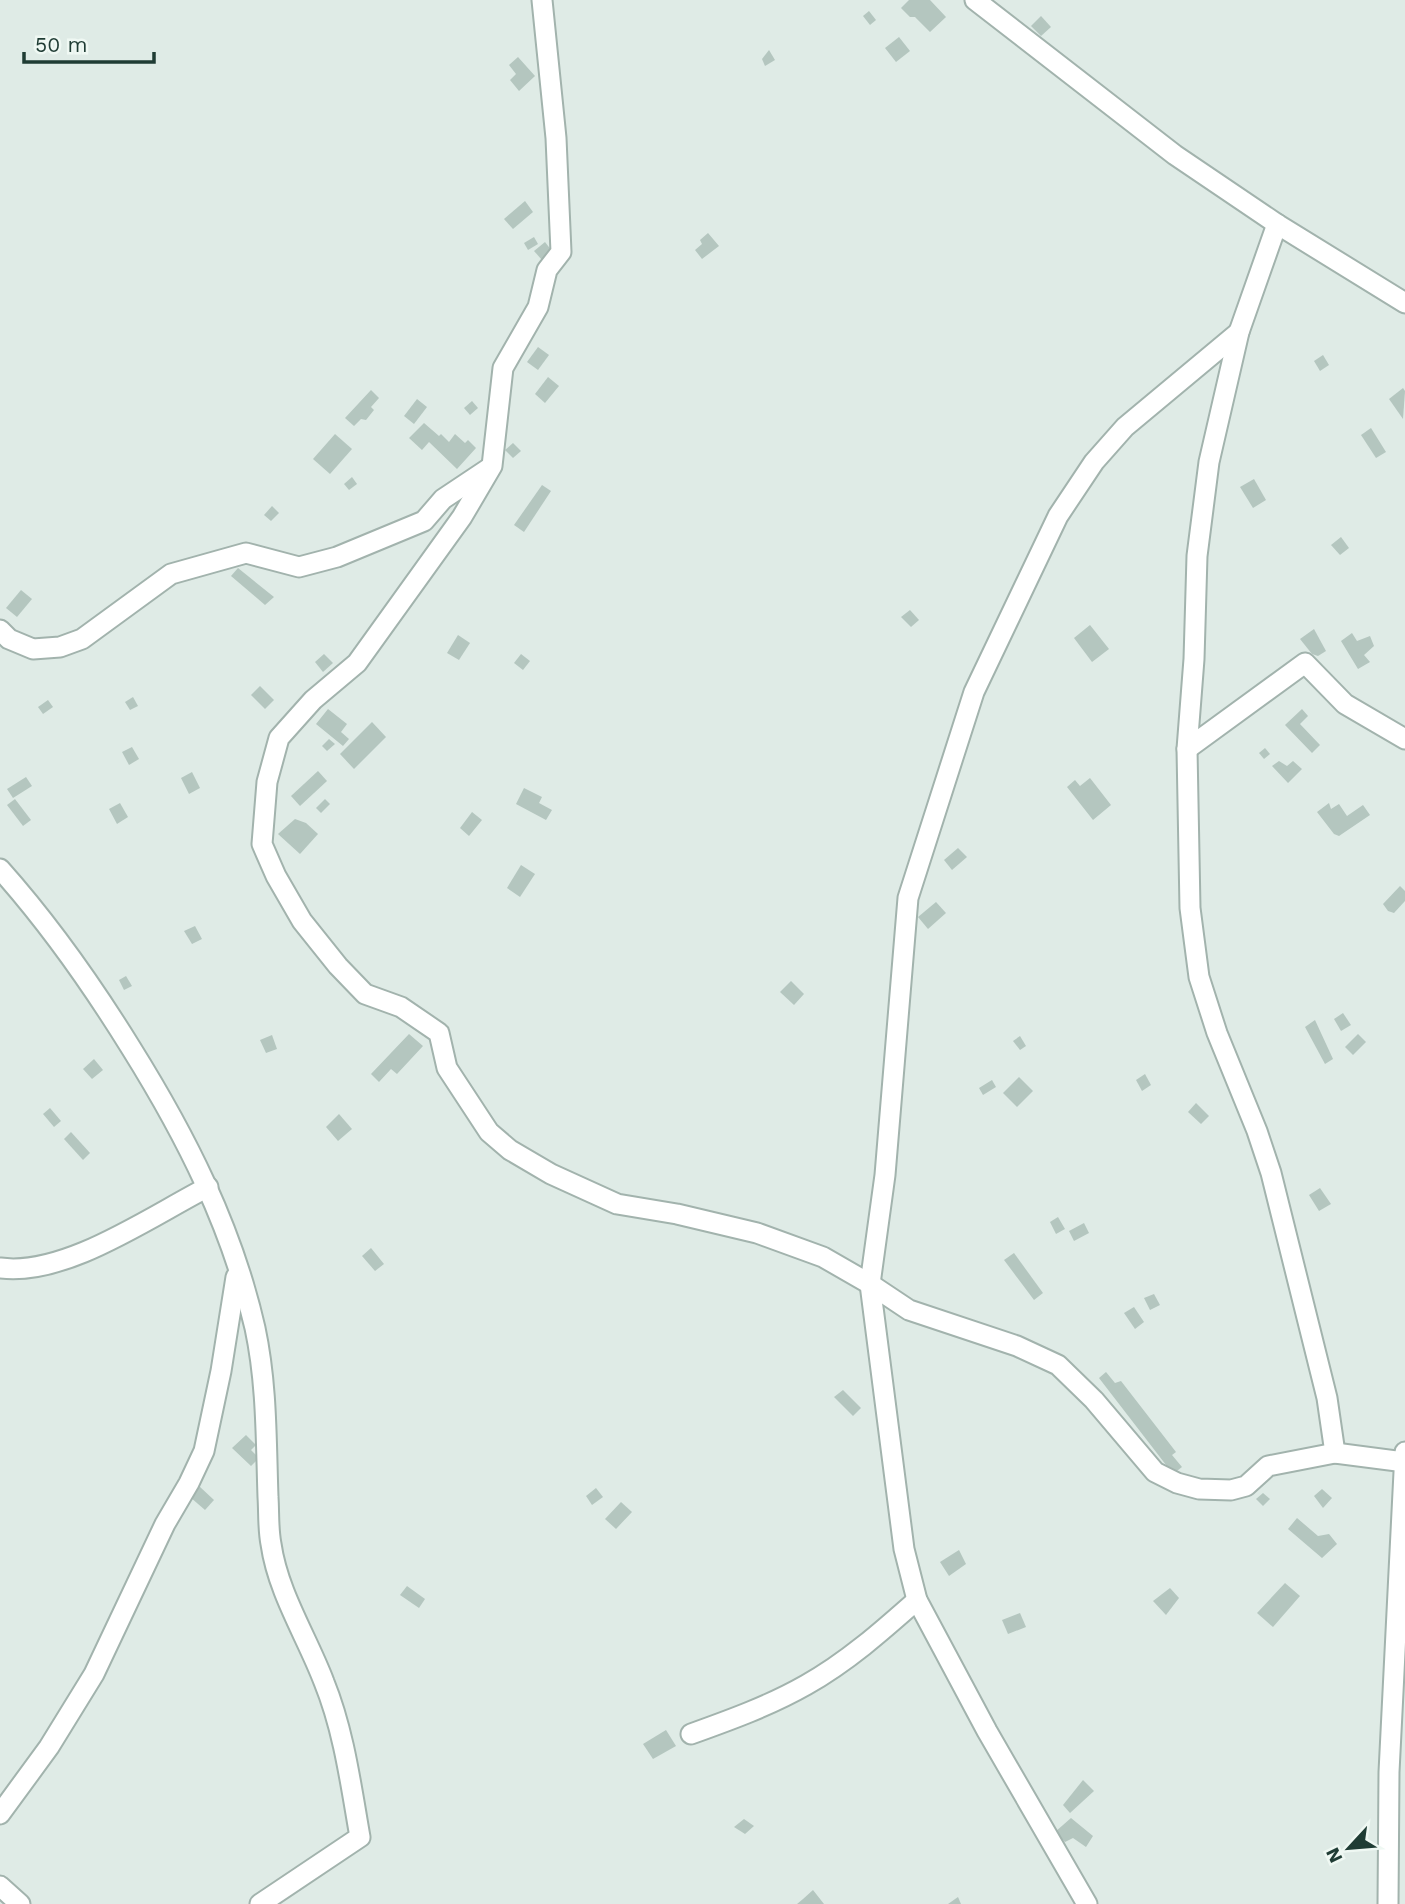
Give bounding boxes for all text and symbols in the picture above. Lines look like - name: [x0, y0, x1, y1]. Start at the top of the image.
- scale bar: [24, 21, 154, 65]
- text: 50 m: [35, 32, 87, 57]
- north arrow: [1314, 1813, 1384, 1883]
- text: N: [1321, 1844, 1348, 1867]

